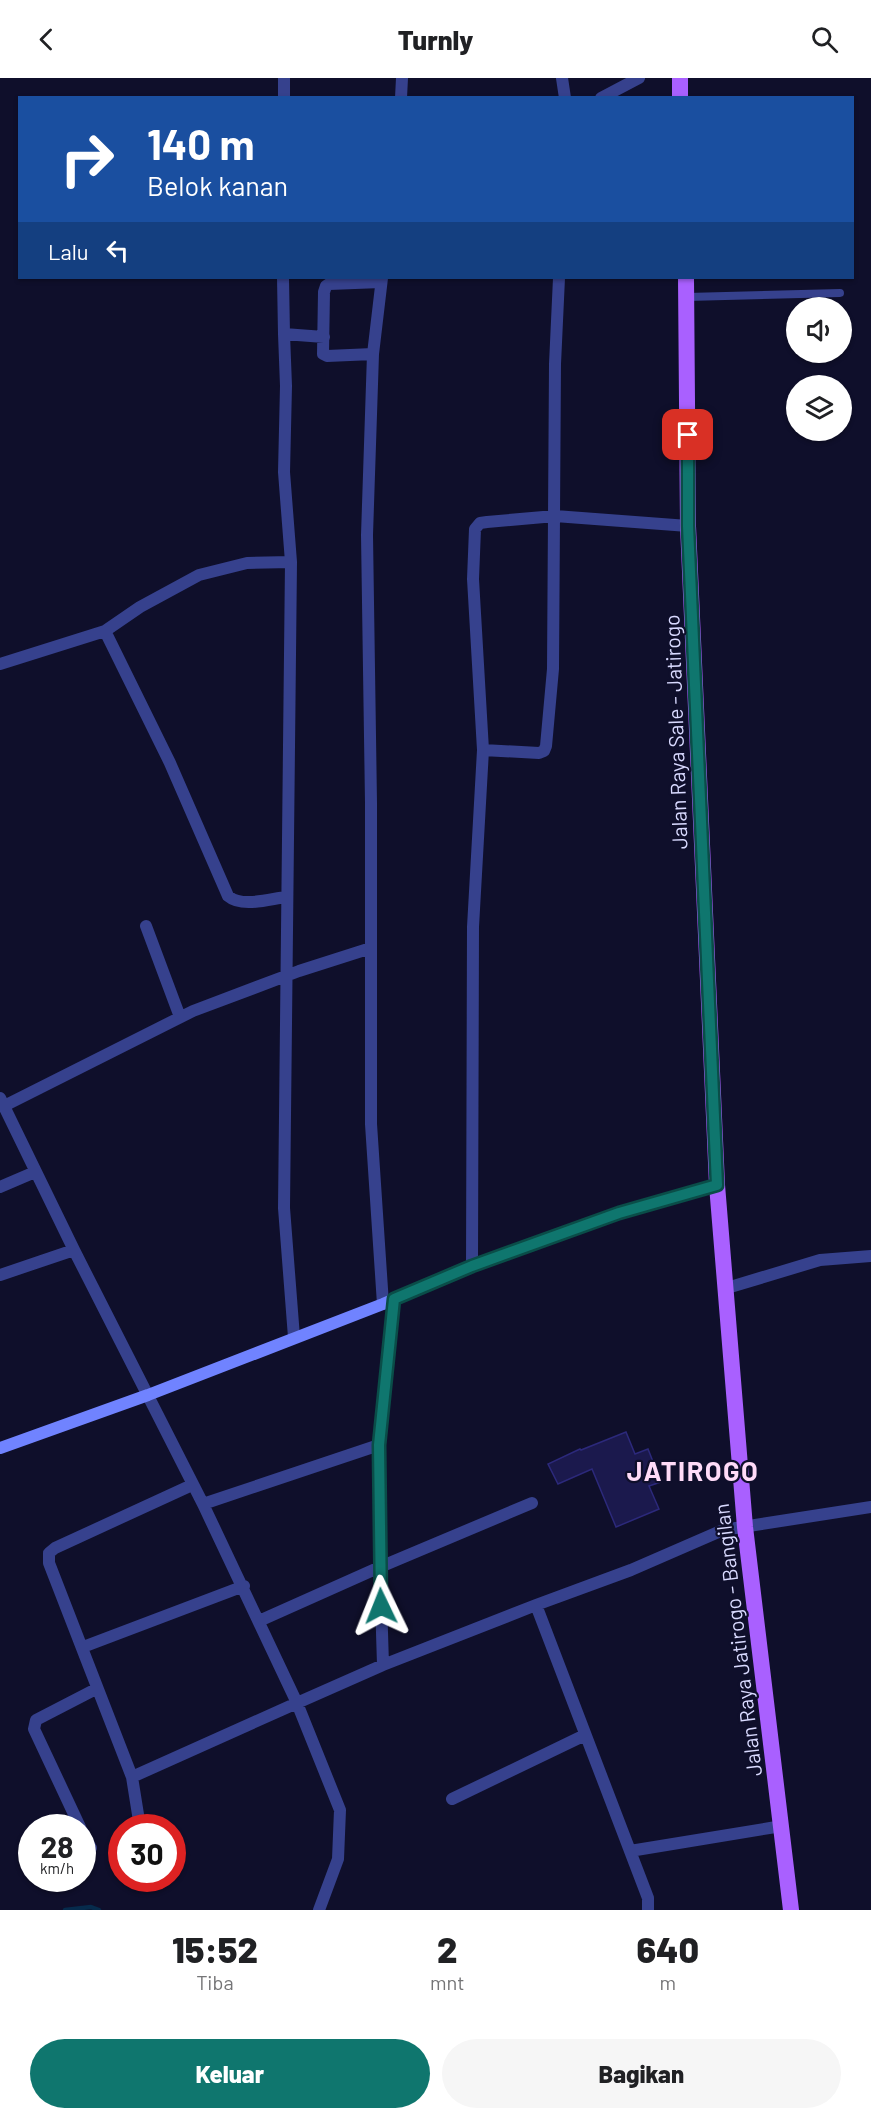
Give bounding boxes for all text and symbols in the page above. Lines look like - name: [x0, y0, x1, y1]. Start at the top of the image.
- icon: back: [30, 23, 63, 56]
- text: Turnly: [398, 23, 473, 55]
- icon: search: [808, 23, 841, 56]
- text: 140 m: [147, 118, 255, 168]
- icon: right: [48, 120, 126, 198]
- text: Belok kanan: [147, 169, 288, 201]
- icon: left: [101, 234, 134, 267]
- text: Lalu: [48, 238, 89, 264]
- map controls: [786, 297, 852, 441]
- button: sound: [786, 297, 852, 363]
- button: layers: [786, 375, 852, 441]
- pin: [662, 409, 713, 460]
- icon: arrive: [671, 418, 704, 451]
- street label: Jalan Raya Sale - Jatirogo: [658, 614, 692, 850]
- district label: JATIROGO: [627, 1454, 759, 1486]
- street label: Jalan Raya Jatirogo - Bangilan: [708, 1502, 766, 1778]
- position arrow: [349, 1574, 413, 1638]
- speed limit sign: 30: [108, 1814, 186, 1892]
- text: 28: [40, 1828, 74, 1864]
- text: km/h: [40, 1859, 74, 1877]
- text: 15:52: [172, 1927, 258, 1970]
- text: 2: [437, 1927, 457, 1970]
- text: 640: [636, 1927, 699, 1970]
- text: Tiba: [196, 1970, 234, 1994]
- text: mnt: [430, 1970, 465, 1994]
- text: m: [659, 1970, 676, 1994]
- button: Keluar: [30, 2039, 430, 2108]
- button: Bagikan: [442, 2039, 841, 2108]

